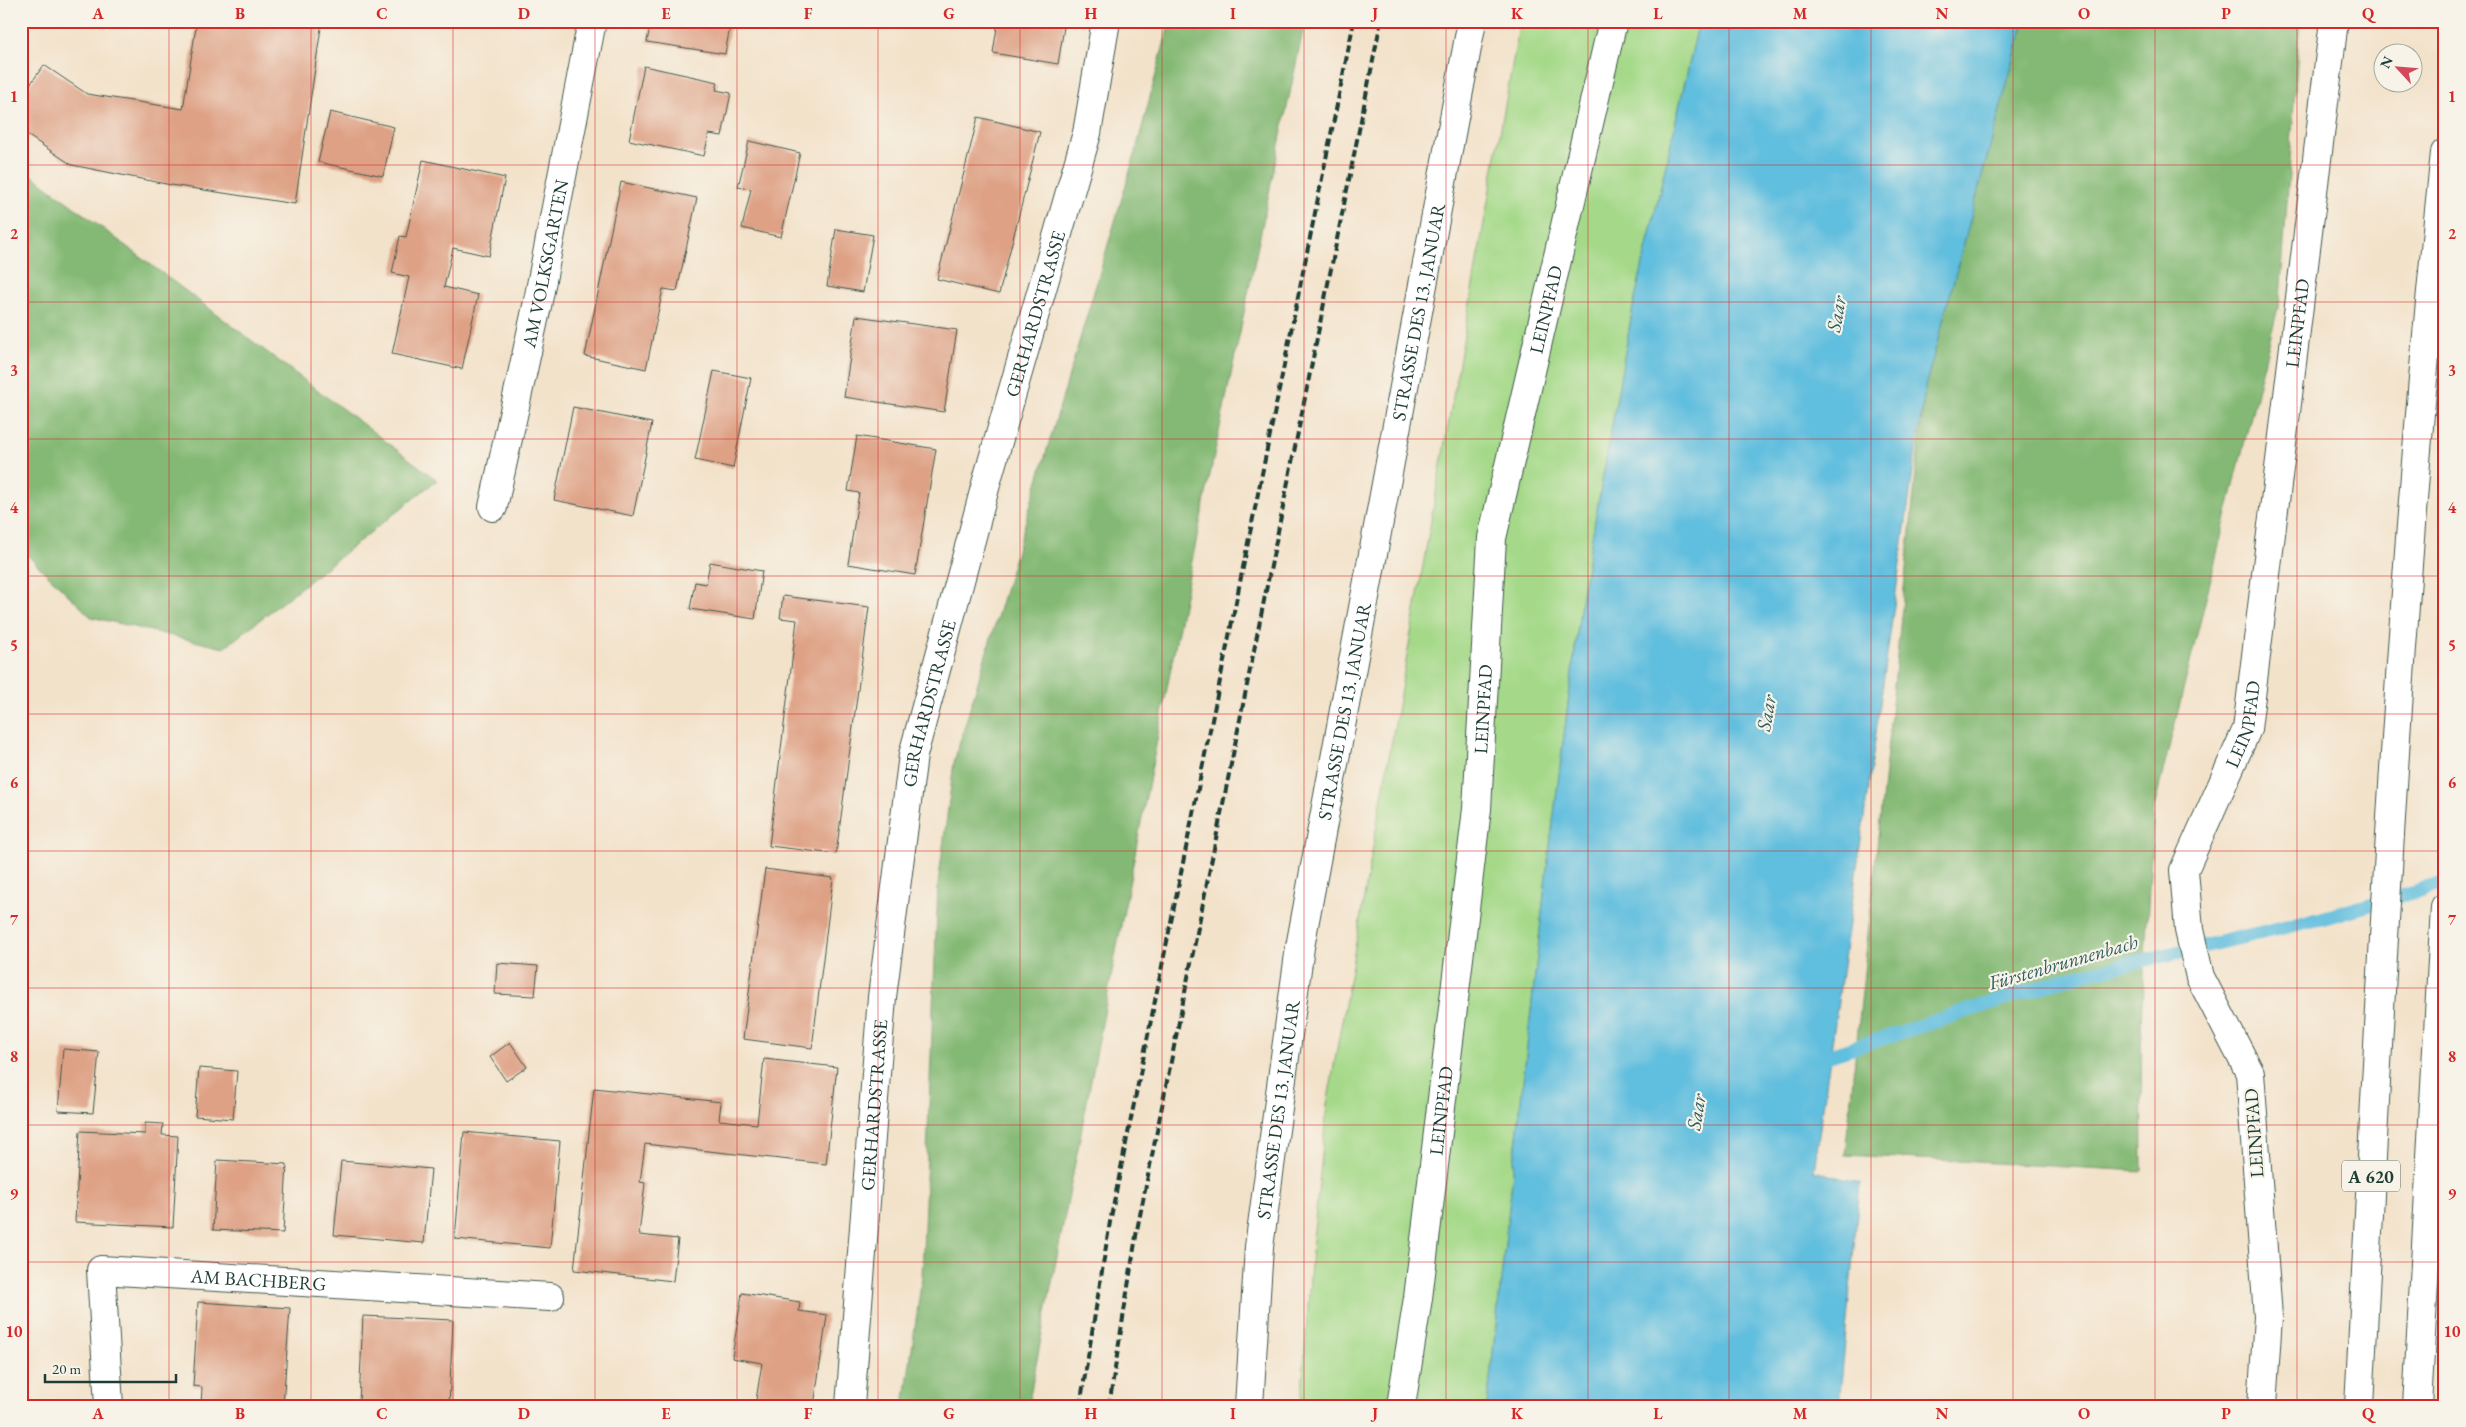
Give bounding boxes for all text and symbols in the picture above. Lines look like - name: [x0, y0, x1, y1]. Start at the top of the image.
- text: A: [91, 3, 104, 24]
- text: B: [235, 3, 245, 24]
- text: C: [376, 3, 388, 24]
- text: D: [518, 3, 530, 24]
- text: E: [661, 3, 671, 24]
- text: F: [804, 3, 813, 24]
- text: G: [943, 3, 955, 24]
- text: H: [1085, 3, 1098, 24]
- text: I: [1230, 3, 1236, 24]
- text: J: [1370, 3, 1378, 24]
- text: K: [1511, 3, 1524, 24]
- text: L: [1653, 3, 1663, 24]
- text: M: [1793, 3, 1808, 24]
- text: N: [1936, 3, 1949, 24]
- text: O: [2078, 3, 2090, 24]
- text: P: [2221, 3, 2231, 24]
- text: Q: [2362, 3, 2377, 24]
- north arrow: [2374, 42, 2424, 92]
- text: N: [2376, 53, 2397, 71]
- text: 1: [10, 86, 18, 107]
- text: 1: [2448, 86, 2456, 107]
- street label: AM VOLKSGARTEN: [516, 177, 574, 351]
- street label: STRASSE DES 13. JANUAR: [1385, 201, 1450, 423]
- text: 2: [10, 223, 19, 244]
- text: 2: [2448, 223, 2457, 244]
- street label: GERHARDSTRASSE: [999, 227, 1071, 400]
- street label: LEINPFAD: [1523, 263, 1568, 356]
- street label: LEINPFAD: [2279, 277, 2315, 369]
- water label: Saar: [1820, 293, 1852, 335]
- text: 3: [10, 360, 18, 381]
- text: 3: [2448, 360, 2456, 381]
- text: 4: [10, 497, 19, 518]
- text: 4: [2448, 497, 2457, 518]
- street label: STRASSE DES 13. JANUAR: [1311, 600, 1376, 822]
- street label: GERHARDSTRASSE: [897, 617, 962, 789]
- text: 5: [10, 635, 18, 656]
- text: 5: [2448, 635, 2456, 656]
- street label: LEINPFAD: [1468, 664, 1497, 754]
- street label: LEINPFAD: [2219, 679, 2265, 771]
- water label: Saar: [1750, 692, 1782, 734]
- text: 6: [10, 772, 19, 793]
- text: 6: [2448, 772, 2457, 793]
- text: 7: [10, 909, 19, 930]
- text: 7: [2448, 909, 2457, 930]
- water label: Fürstenbrunnenbach: [1984, 928, 2141, 996]
- street label: STRASSE DES 13. JANUAR: [1250, 998, 1305, 1221]
- street label: GERHARDSTRASSE: [854, 1018, 893, 1192]
- text: 8: [10, 1046, 18, 1067]
- text: 8: [2448, 1046, 2456, 1067]
- street label: LEINPFAD: [1423, 1065, 1458, 1157]
- street label: LEINPFAD: [2238, 1087, 2270, 1179]
- water label: Saar: [1680, 1091, 1712, 1133]
- road number: A 620: [2342, 1160, 2400, 1192]
- text: 9: [10, 1183, 19, 1204]
- text: 9: [2448, 1183, 2457, 1204]
- street label: AM BACHBERG: [189, 1263, 327, 1296]
- text: 10: [6, 1321, 23, 1342]
- text: 10: [2444, 1321, 2461, 1342]
- scale bar: [45, 1352, 176, 1384]
- text: 20 m: [52, 1359, 81, 1378]
- text: A: [91, 1403, 104, 1424]
- text: B: [235, 1403, 245, 1424]
- text: C: [376, 1403, 388, 1424]
- text: D: [518, 1403, 530, 1424]
- text: E: [661, 1403, 671, 1424]
- text: F: [804, 1403, 813, 1424]
- text: G: [943, 1403, 955, 1424]
- text: H: [1085, 1403, 1098, 1424]
- text: I: [1230, 1403, 1236, 1424]
- text: J: [1370, 1403, 1378, 1424]
- text: K: [1511, 1403, 1524, 1424]
- text: L: [1653, 1403, 1663, 1424]
- text: M: [1793, 1403, 1808, 1424]
- text: N: [1936, 1403, 1949, 1424]
- text: O: [2078, 1403, 2090, 1424]
- text: P: [2221, 1403, 2231, 1424]
- text: Q: [2362, 1403, 2377, 1424]

